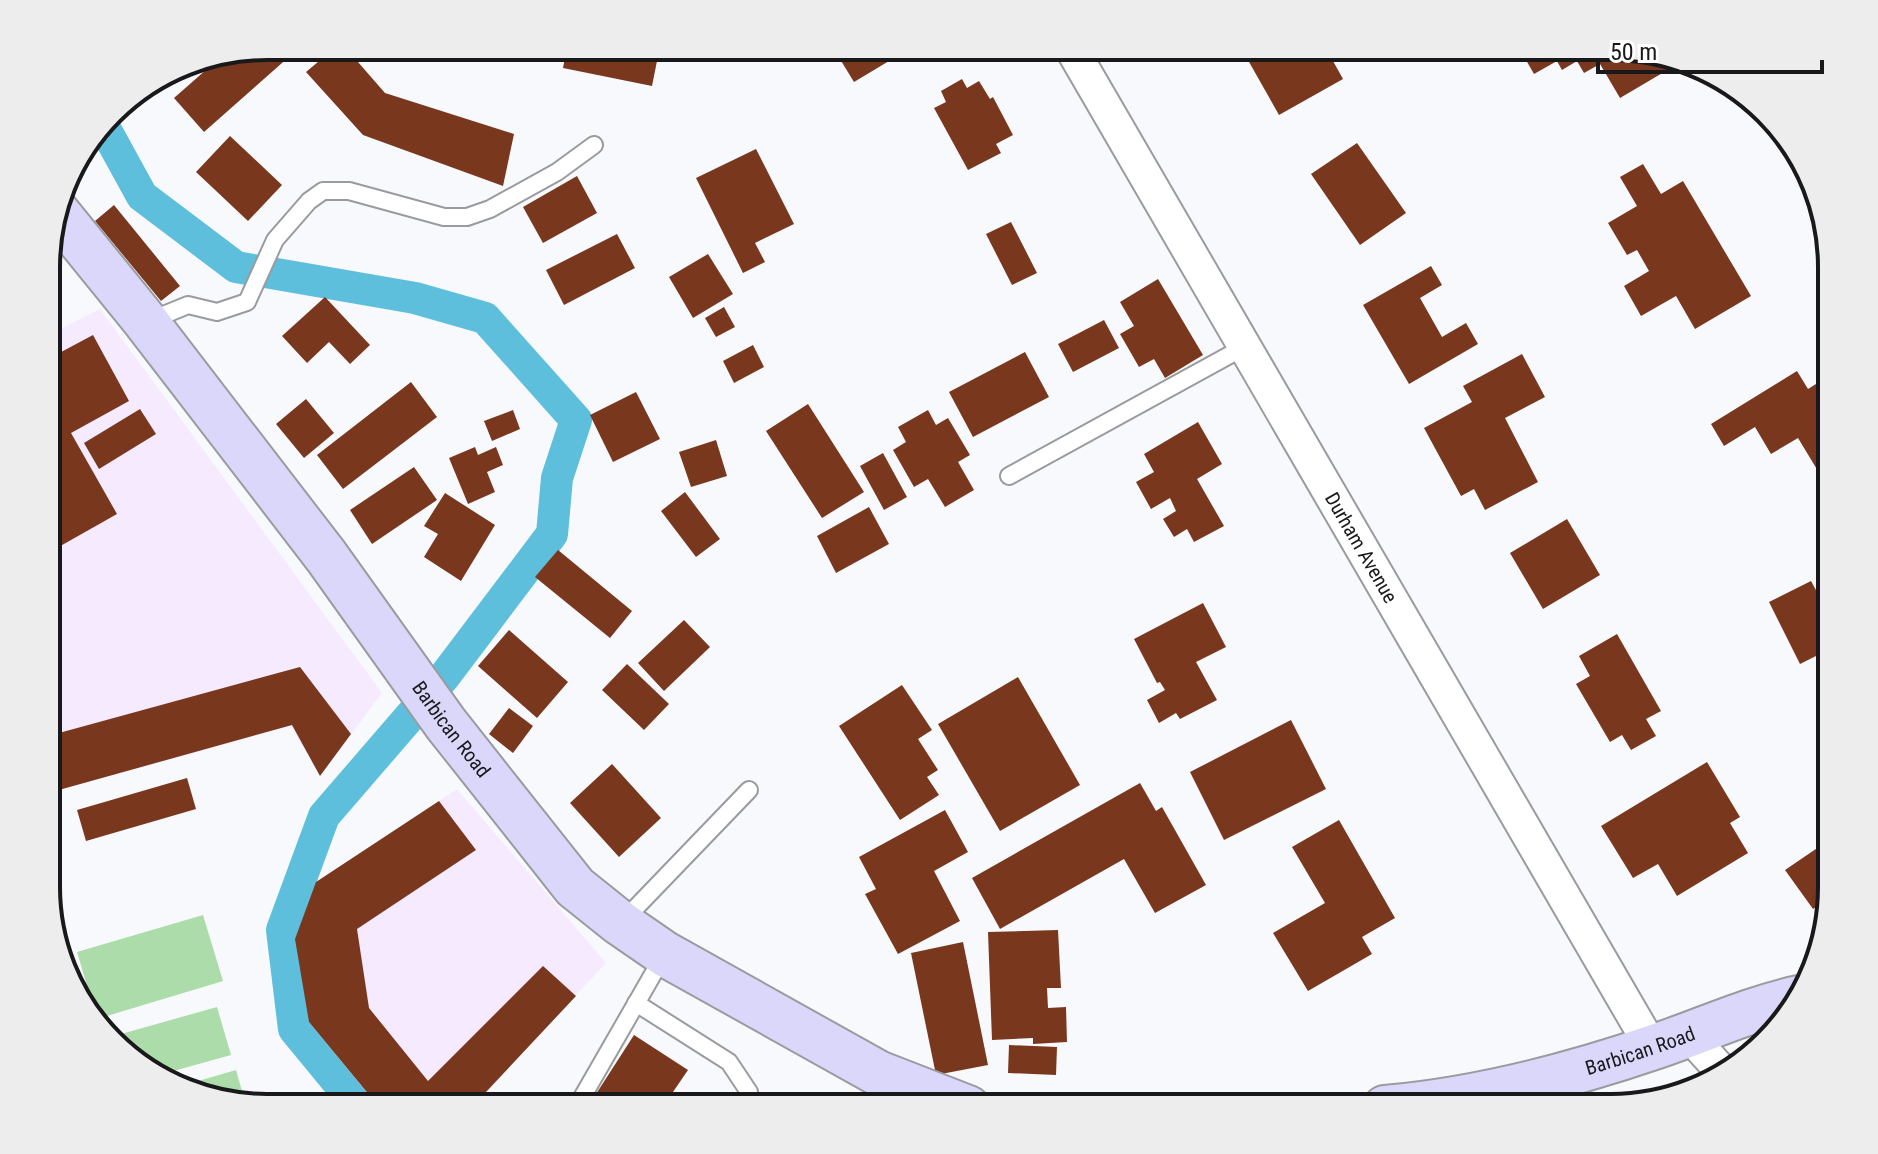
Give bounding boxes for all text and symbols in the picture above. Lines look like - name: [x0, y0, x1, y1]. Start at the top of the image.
- scale bar: [1598, 24, 1822, 74]
- text: 50 m: [1610, 38, 1657, 66]
- street label: Durham Avenue: [1320, 488, 1403, 607]
- street label: Barbican Road: [407, 677, 496, 782]
- street label: Barbican Road: [1582, 1021, 1698, 1080]

